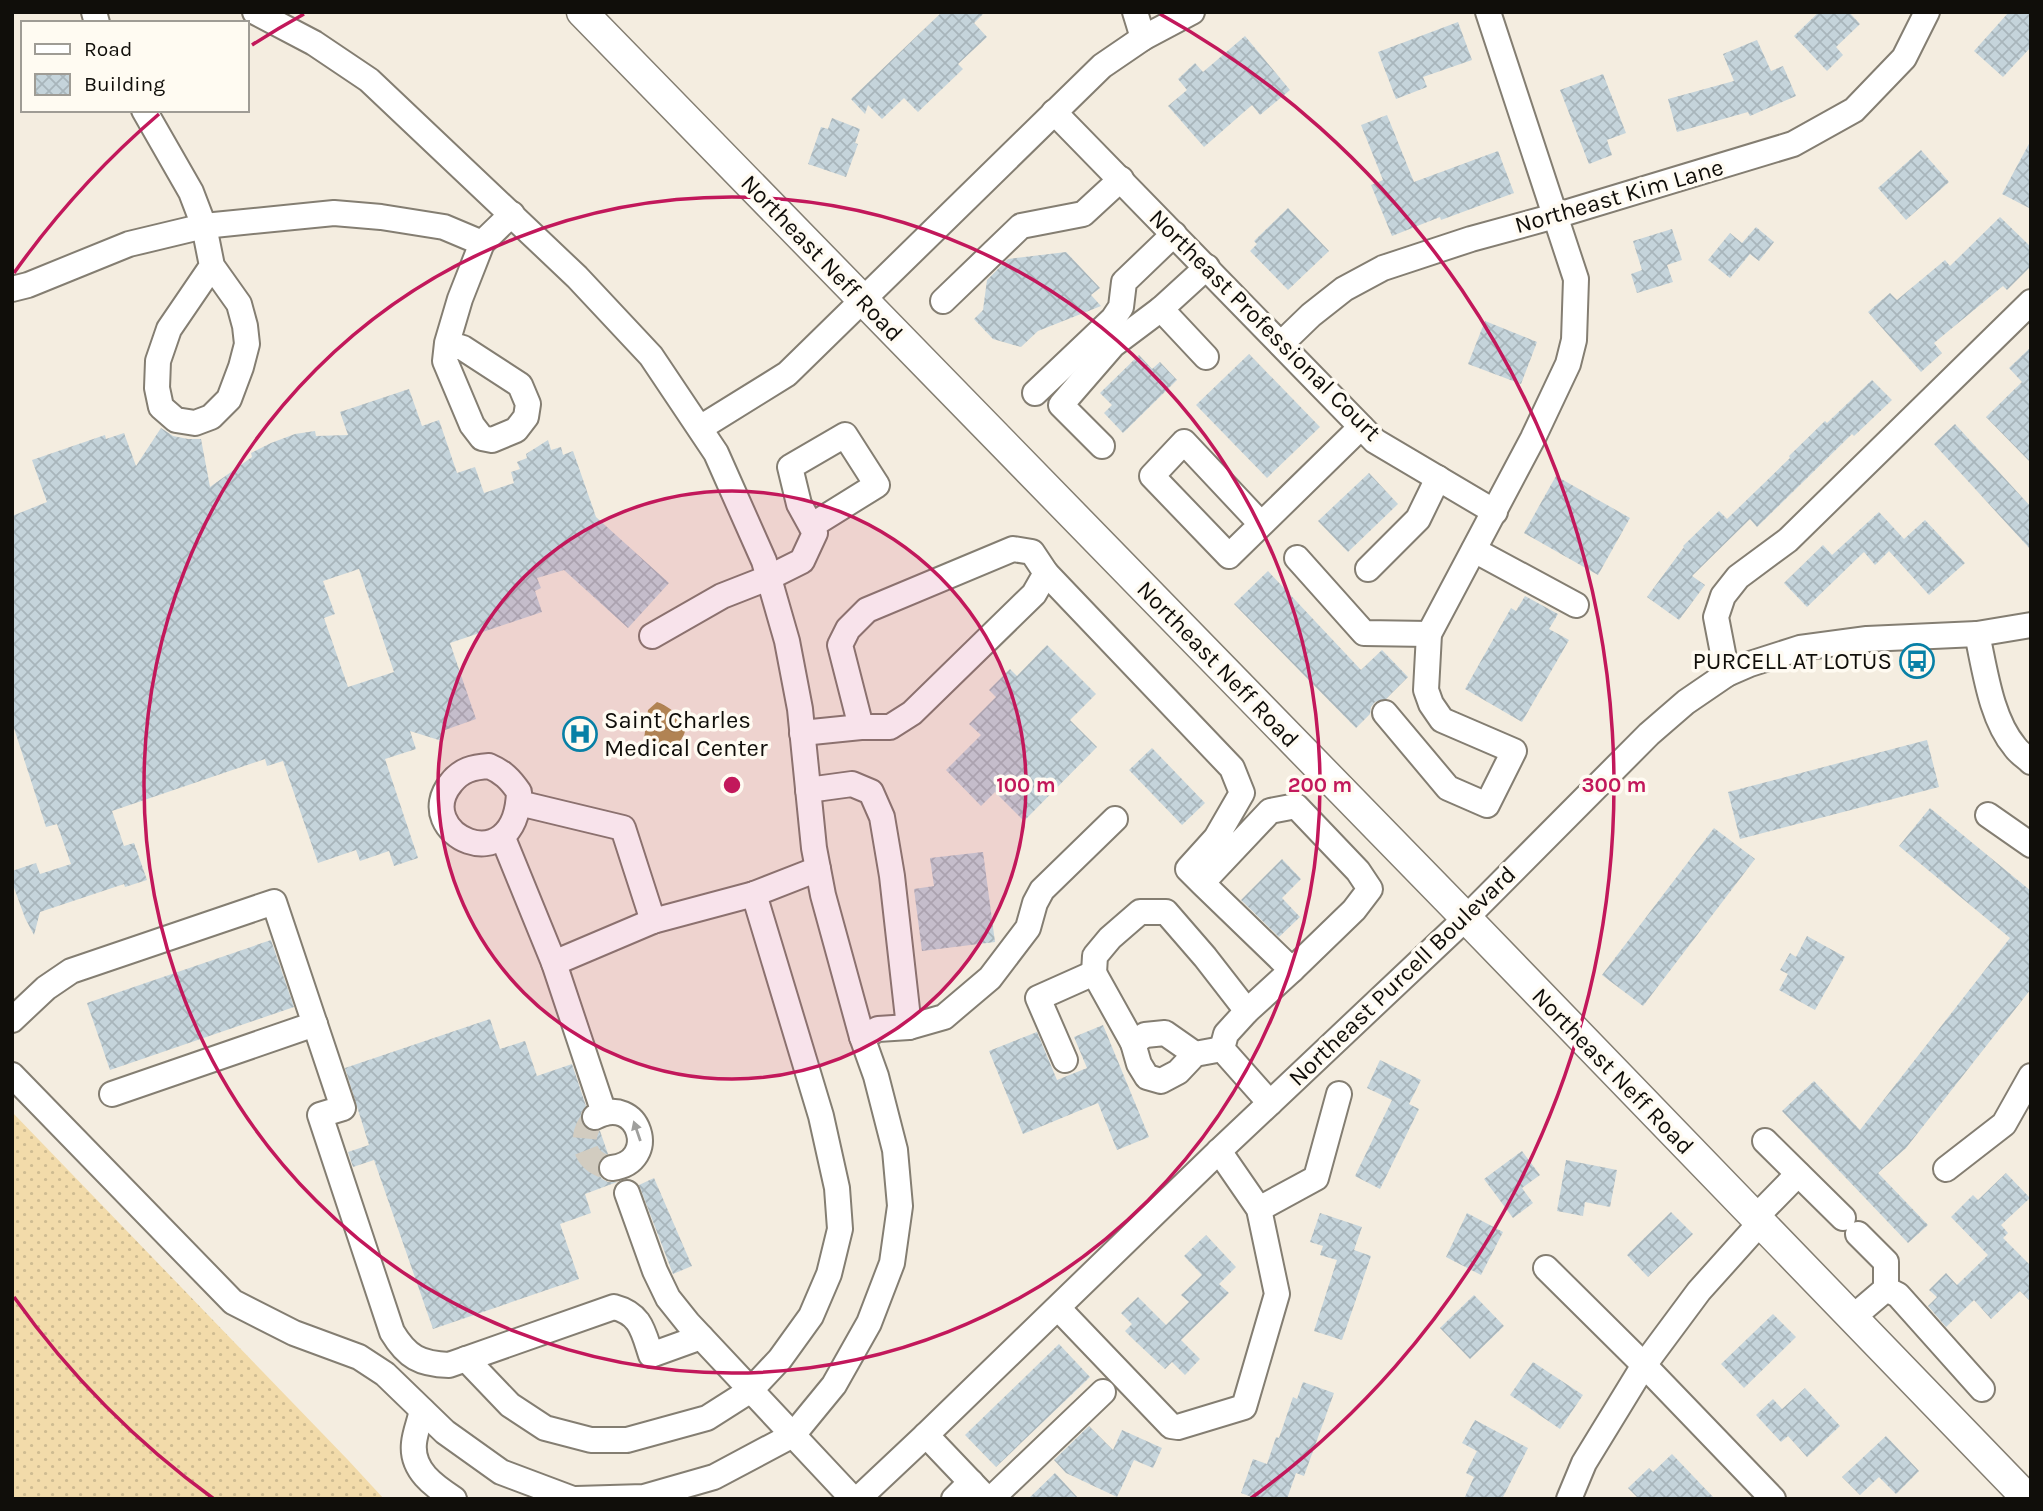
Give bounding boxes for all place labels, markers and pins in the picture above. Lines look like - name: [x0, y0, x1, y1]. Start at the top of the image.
- bus stop icon: PURCELL AT LOTUS: [1898, 642, 1936, 680]
- place label: PURCELL AT LOTUS: [1693, 647, 1892, 675]
- place label: Saint Charles Medical Center: [604, 706, 768, 762]
- hospital icon: Saint Charles Medical Center: [561, 715, 599, 753]
- centre of rings: [720, 773, 744, 797]

